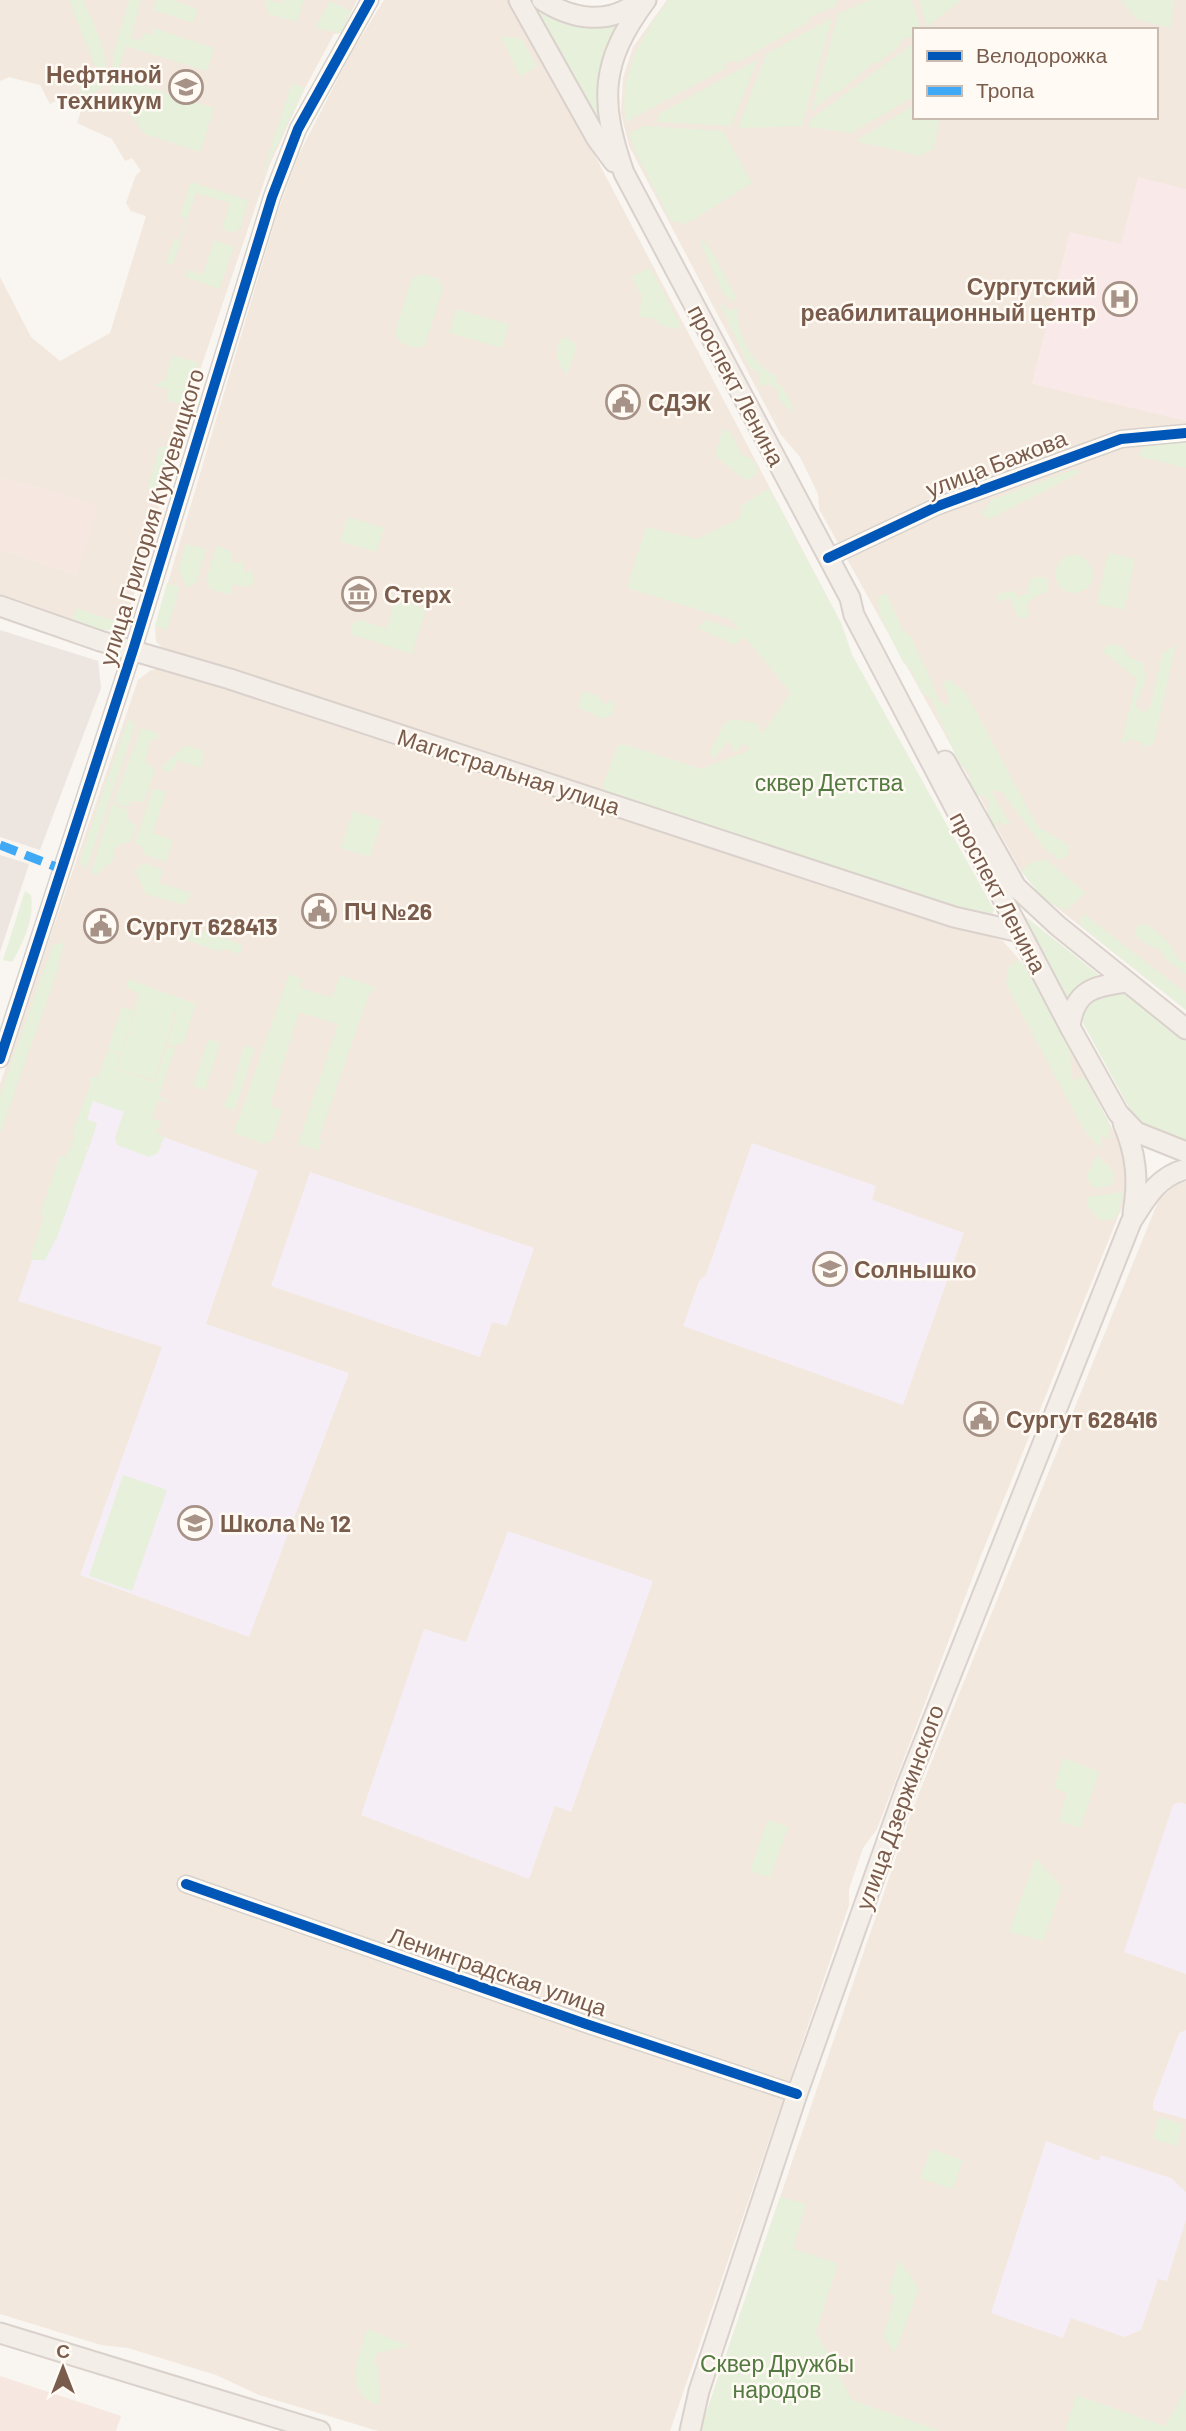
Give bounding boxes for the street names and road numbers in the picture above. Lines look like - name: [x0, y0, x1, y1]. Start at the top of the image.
- street label: проспект Ленина: [683, 299, 792, 471]
- street label: улица Григория Кукуевицкого: [92, 365, 210, 669]
- street label: улица Бажова: [922, 423, 1071, 503]
- street label: Магистральная улица: [394, 722, 624, 820]
- street label: проспект Ленина: [945, 806, 1054, 978]
- street label: улица Дзержинского: [849, 1701, 949, 1913]
- street label: Ленинградская улица: [385, 1921, 611, 2022]

